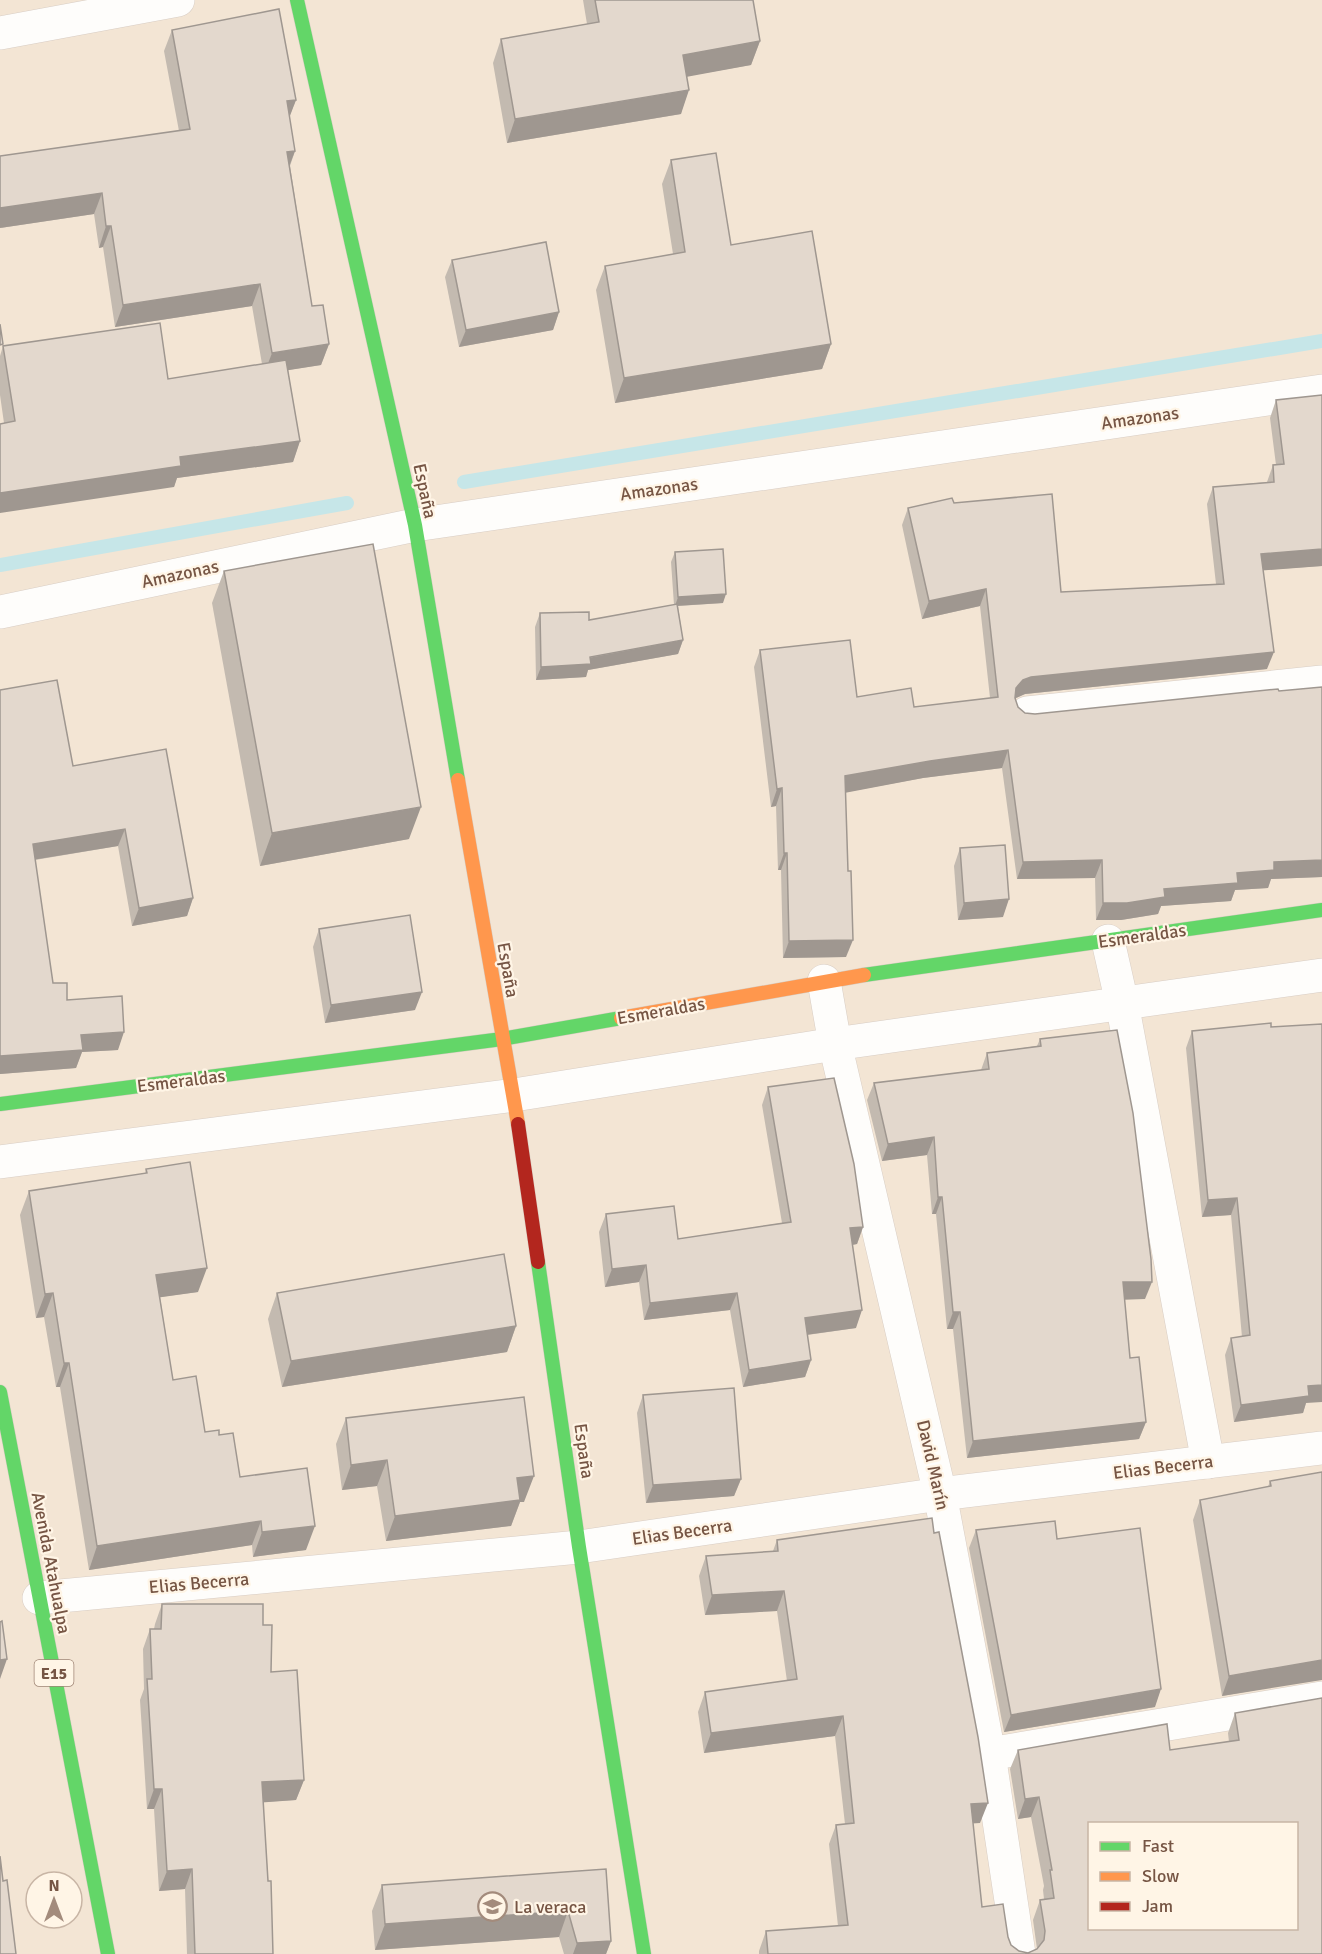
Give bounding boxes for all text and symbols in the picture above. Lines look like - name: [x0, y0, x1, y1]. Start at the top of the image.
- street label: Amazonas: [1100, 402, 1180, 434]
- street label: España: [408, 461, 442, 521]
- street label: Amazonas: [619, 473, 699, 505]
- street label: Amazonas: [139, 555, 221, 593]
- street label: Esmeraldas: [1097, 919, 1188, 953]
- street label: España: [492, 941, 524, 999]
- street label: Esmeraldas: [615, 992, 707, 1030]
- street label: Esmeraldas: [136, 1065, 227, 1097]
- street label: David Marín: [912, 1418, 954, 1512]
- street label: España: [569, 1422, 599, 1480]
- street label: Elias Becerra: [1112, 1450, 1214, 1484]
- street label: Avenida Atahualpa: [26, 1490, 76, 1636]
- street label: Elias Becerra: [631, 1514, 733, 1550]
- street label: Elias Becerra: [148, 1568, 250, 1598]
- road number: E15: [34, 1660, 74, 1686]
- legend: [1088, 1822, 1298, 1930]
- text: Fast: [1142, 1835, 1174, 1857]
- text: Slow: [1142, 1865, 1179, 1887]
- north arrow: [24, 1870, 84, 1930]
- text: N: [48, 1876, 60, 1896]
- school or university icon: La veraca: [477, 1891, 509, 1923]
- text: Jam: [1142, 1895, 1173, 1917]
- place label: La veraca: [514, 1896, 586, 1918]

